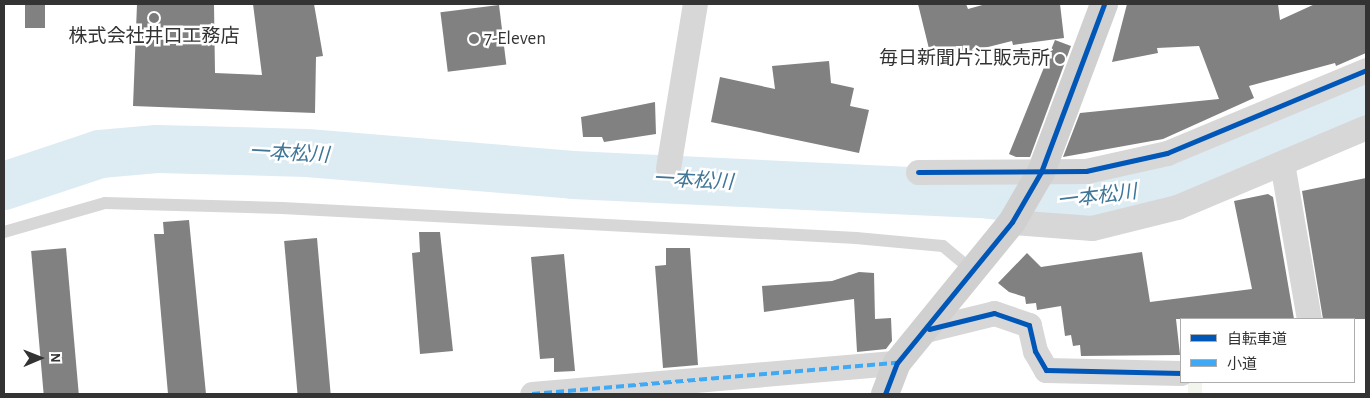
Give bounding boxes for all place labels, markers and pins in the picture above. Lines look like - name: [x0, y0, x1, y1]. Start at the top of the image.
- marker: 株式会社井口工務店: [148, 12, 160, 24]
- place label: 株式会社井口工務店: [69, 26, 239, 48]
- place label: 7-Eleven: [484, 28, 546, 50]
- marker: 7-Eleven: [468, 33, 480, 45]
- place label: 毎日新聞片江販売所: [879, 48, 1050, 70]
- marker: 毎日新聞片江販売所: [1054, 53, 1066, 65]

